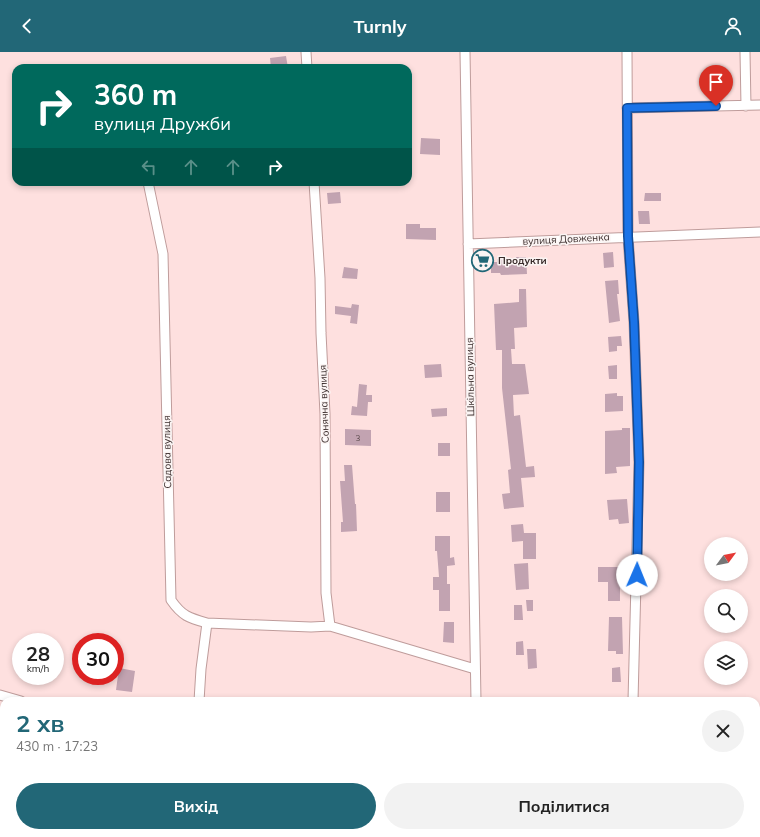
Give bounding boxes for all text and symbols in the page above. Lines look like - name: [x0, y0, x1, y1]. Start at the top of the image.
- icon: back: [16, 15, 38, 37]
- text: Turnly: [354, 15, 406, 38]
- icon: person: [722, 15, 744, 37]
- pin: [699, 65, 733, 106]
- icon: arrive: [705, 71, 727, 93]
- text: 360 m: [94, 77, 177, 112]
- icon: right: [28, 80, 80, 132]
- text: вулиця Дружби: [94, 112, 231, 135]
- icon: left: [138, 156, 160, 178]
- icon: ahead: [180, 156, 202, 178]
- icon: ahead: [222, 156, 244, 178]
- icon: right: [264, 156, 286, 178]
- street label: вулиця Довженка: [522, 230, 610, 248]
- supermarket icon: Продукти: [470, 247, 496, 273]
- place label: Продукти: [498, 254, 547, 267]
- street label: Шкільна вулиця: [463, 337, 477, 417]
- street label: Сонячна вулиця: [316, 365, 332, 443]
- street label: Садова вулиця: [160, 415, 174, 489]
- house number: 3: [356, 433, 361, 443]
- north arrow: [704, 537, 748, 581]
- map controls: [704, 537, 748, 685]
- position arrow: [616, 554, 658, 596]
- button: search: [704, 589, 748, 633]
- speed limit sign: 30: [72, 633, 124, 685]
- text: 28: [26, 641, 50, 666]
- button: layers: [704, 641, 748, 685]
- text: km/h: [27, 662, 49, 675]
- text: 2 хв: [16, 708, 64, 738]
- button: close: [702, 710, 744, 752]
- text: 430 m · 17:23: [16, 738, 98, 754]
- button: Вихід: [16, 783, 376, 829]
- button: Поділитися: [384, 783, 744, 829]

